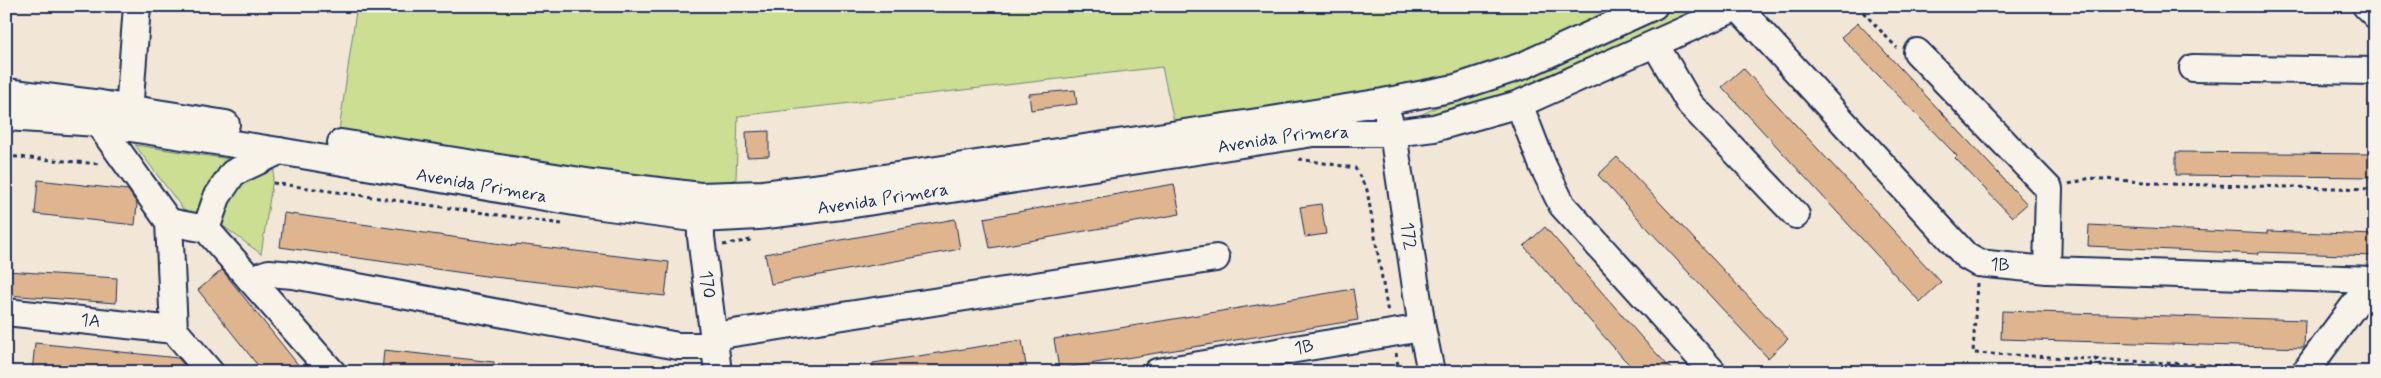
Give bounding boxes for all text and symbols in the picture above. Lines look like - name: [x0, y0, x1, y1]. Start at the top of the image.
- street label: Avenida Primera: [1216, 121, 1349, 160]
- street label: Avenida Primera: [414, 163, 549, 209]
- street label: Avenida Primera: [816, 178, 950, 221]
- street label: 172: [1394, 221, 1422, 252]
- street label: 1B: [1989, 252, 2011, 278]
- street label: 170: [693, 269, 721, 300]
- street label: 1A: [79, 308, 102, 334]
- street label: 1B: [1292, 334, 1316, 361]

